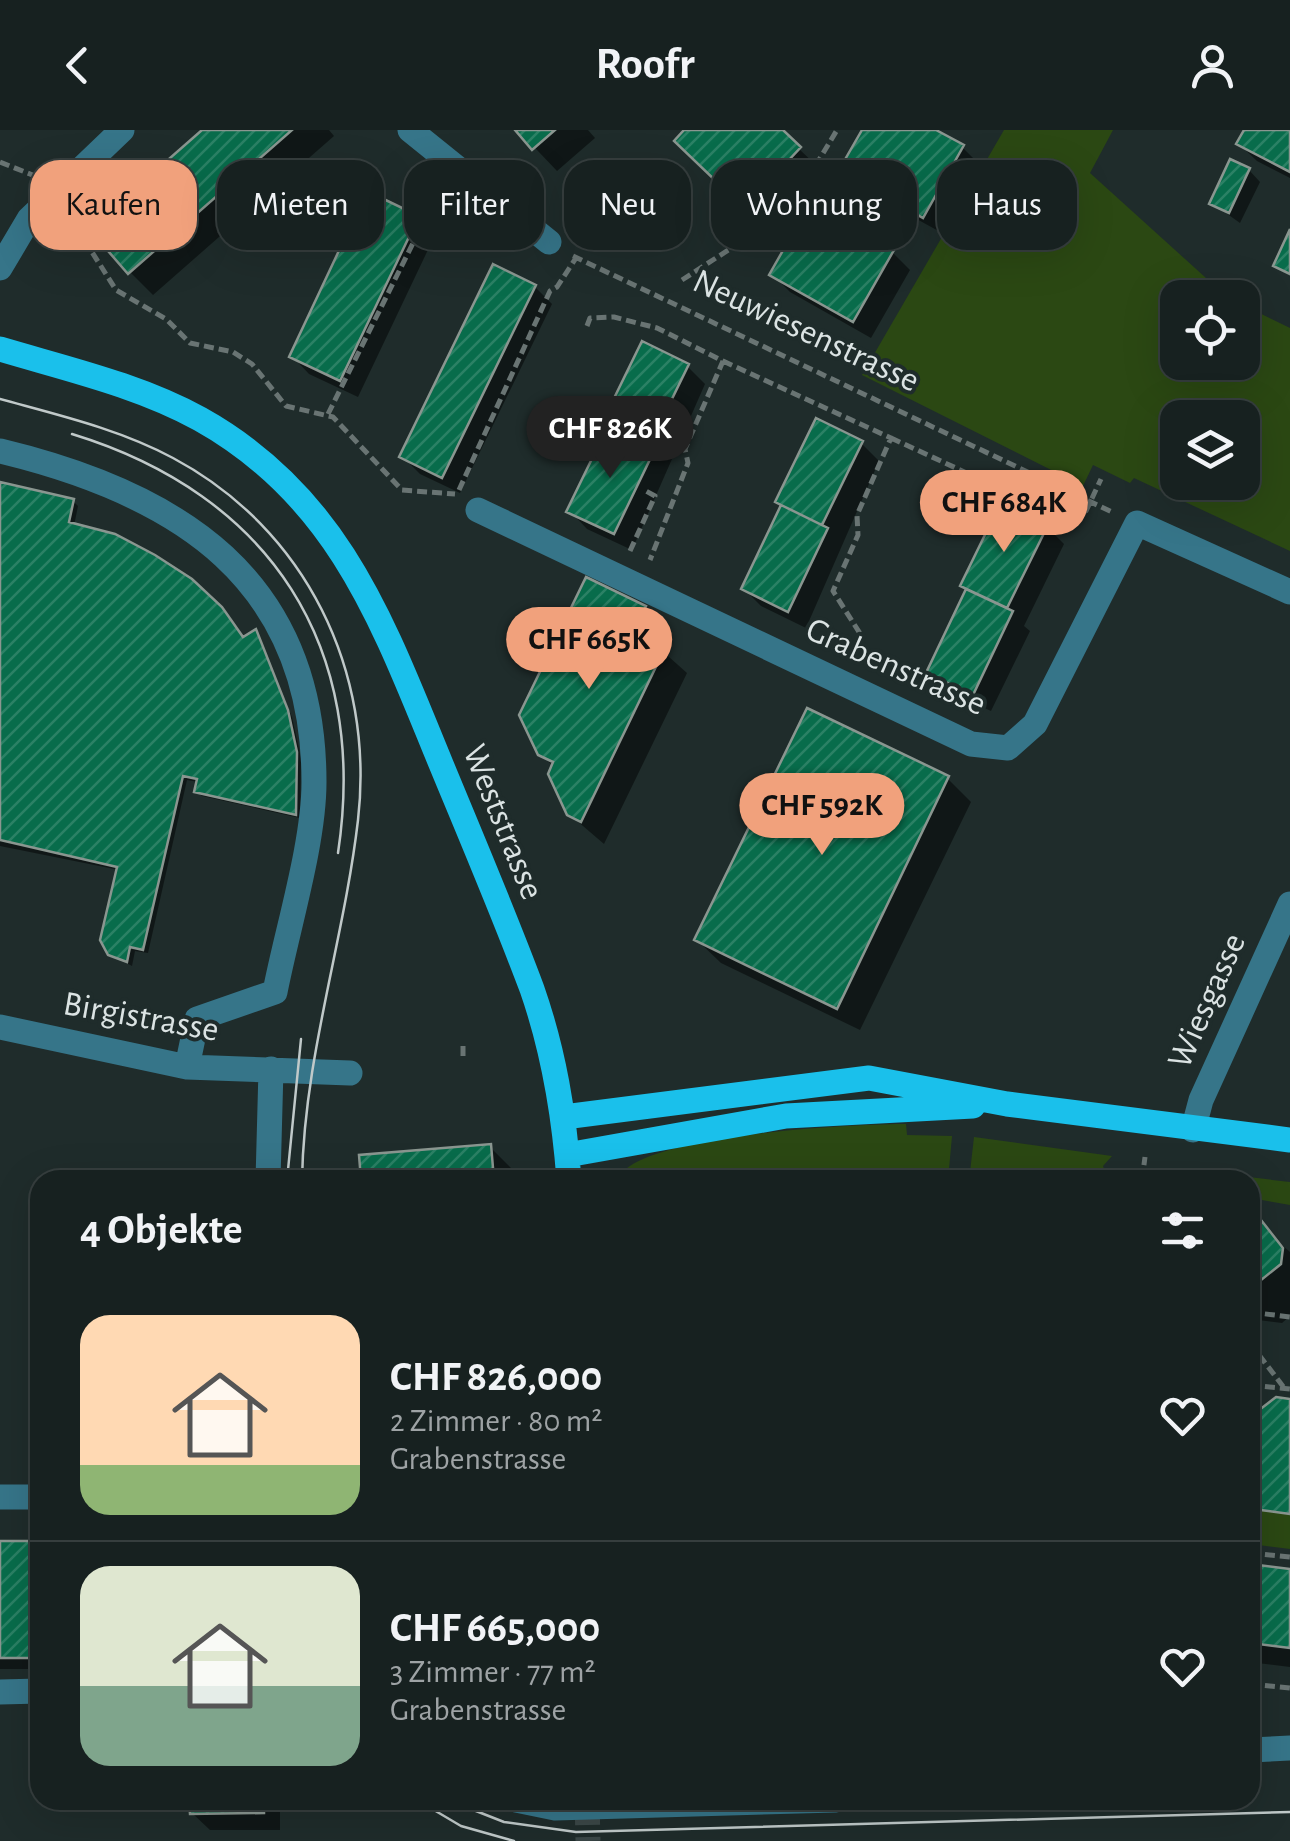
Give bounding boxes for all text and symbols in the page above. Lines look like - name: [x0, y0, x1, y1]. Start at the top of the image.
- icon: back: [50, 38, 105, 93]
- icon: person: [1185, 38, 1240, 93]
- text: Roofr: [595, 42, 695, 87]
- chip: Kaufen: [30, 160, 197, 250]
- chip: Mieten: [217, 160, 384, 250]
- chip: Filter: [404, 160, 544, 250]
- chip: Neu: [564, 160, 691, 250]
- chip: Wohnung: [711, 160, 917, 250]
- chip: Haus: [937, 160, 1077, 250]
- street label: Neuwiesenstrasse: [687, 263, 925, 399]
- map controls: [1160, 280, 1260, 500]
- button: locate: [1160, 280, 1260, 380]
- pin: CHF 826K: [507, 396, 713, 481]
- button: layers: [1160, 400, 1260, 500]
- text: CHF 826K: [548, 412, 672, 444]
- pin: CHF 684K: [901, 470, 1107, 555]
- text: CHF 684K: [942, 486, 1066, 518]
- pin: CHF 665K: [486, 607, 692, 692]
- street label: Grabenstrasse: [801, 612, 991, 722]
- text: CHF 665K: [528, 623, 650, 655]
- street label: Weststrasse: [456, 740, 550, 904]
- pin: CHF 592K: [719, 773, 925, 858]
- text: CHF 592K: [761, 789, 883, 821]
- street label: Wiesgasse: [1162, 928, 1252, 1074]
- street label: Birgistrasse: [60, 986, 222, 1048]
- icon: filters: [1155, 1203, 1210, 1258]
- text: 4 Objekte: [80, 1209, 243, 1251]
- icon: home: [160, 1355, 280, 1475]
- text: CHF 826,000: [390, 1356, 602, 1398]
- icon: heart: [1155, 1388, 1210, 1443]
- text: 2 Zimmer · 80 m²: [390, 1405, 602, 1437]
- text: Grabenstrasse: [390, 1443, 566, 1475]
- icon: home: [160, 1606, 280, 1726]
- text: CHF 665,000: [390, 1607, 600, 1649]
- icon: heart: [1155, 1639, 1210, 1694]
- text: 3 Zimmer · 77 m²: [390, 1656, 596, 1688]
- text: Grabenstrasse: [390, 1694, 566, 1726]

